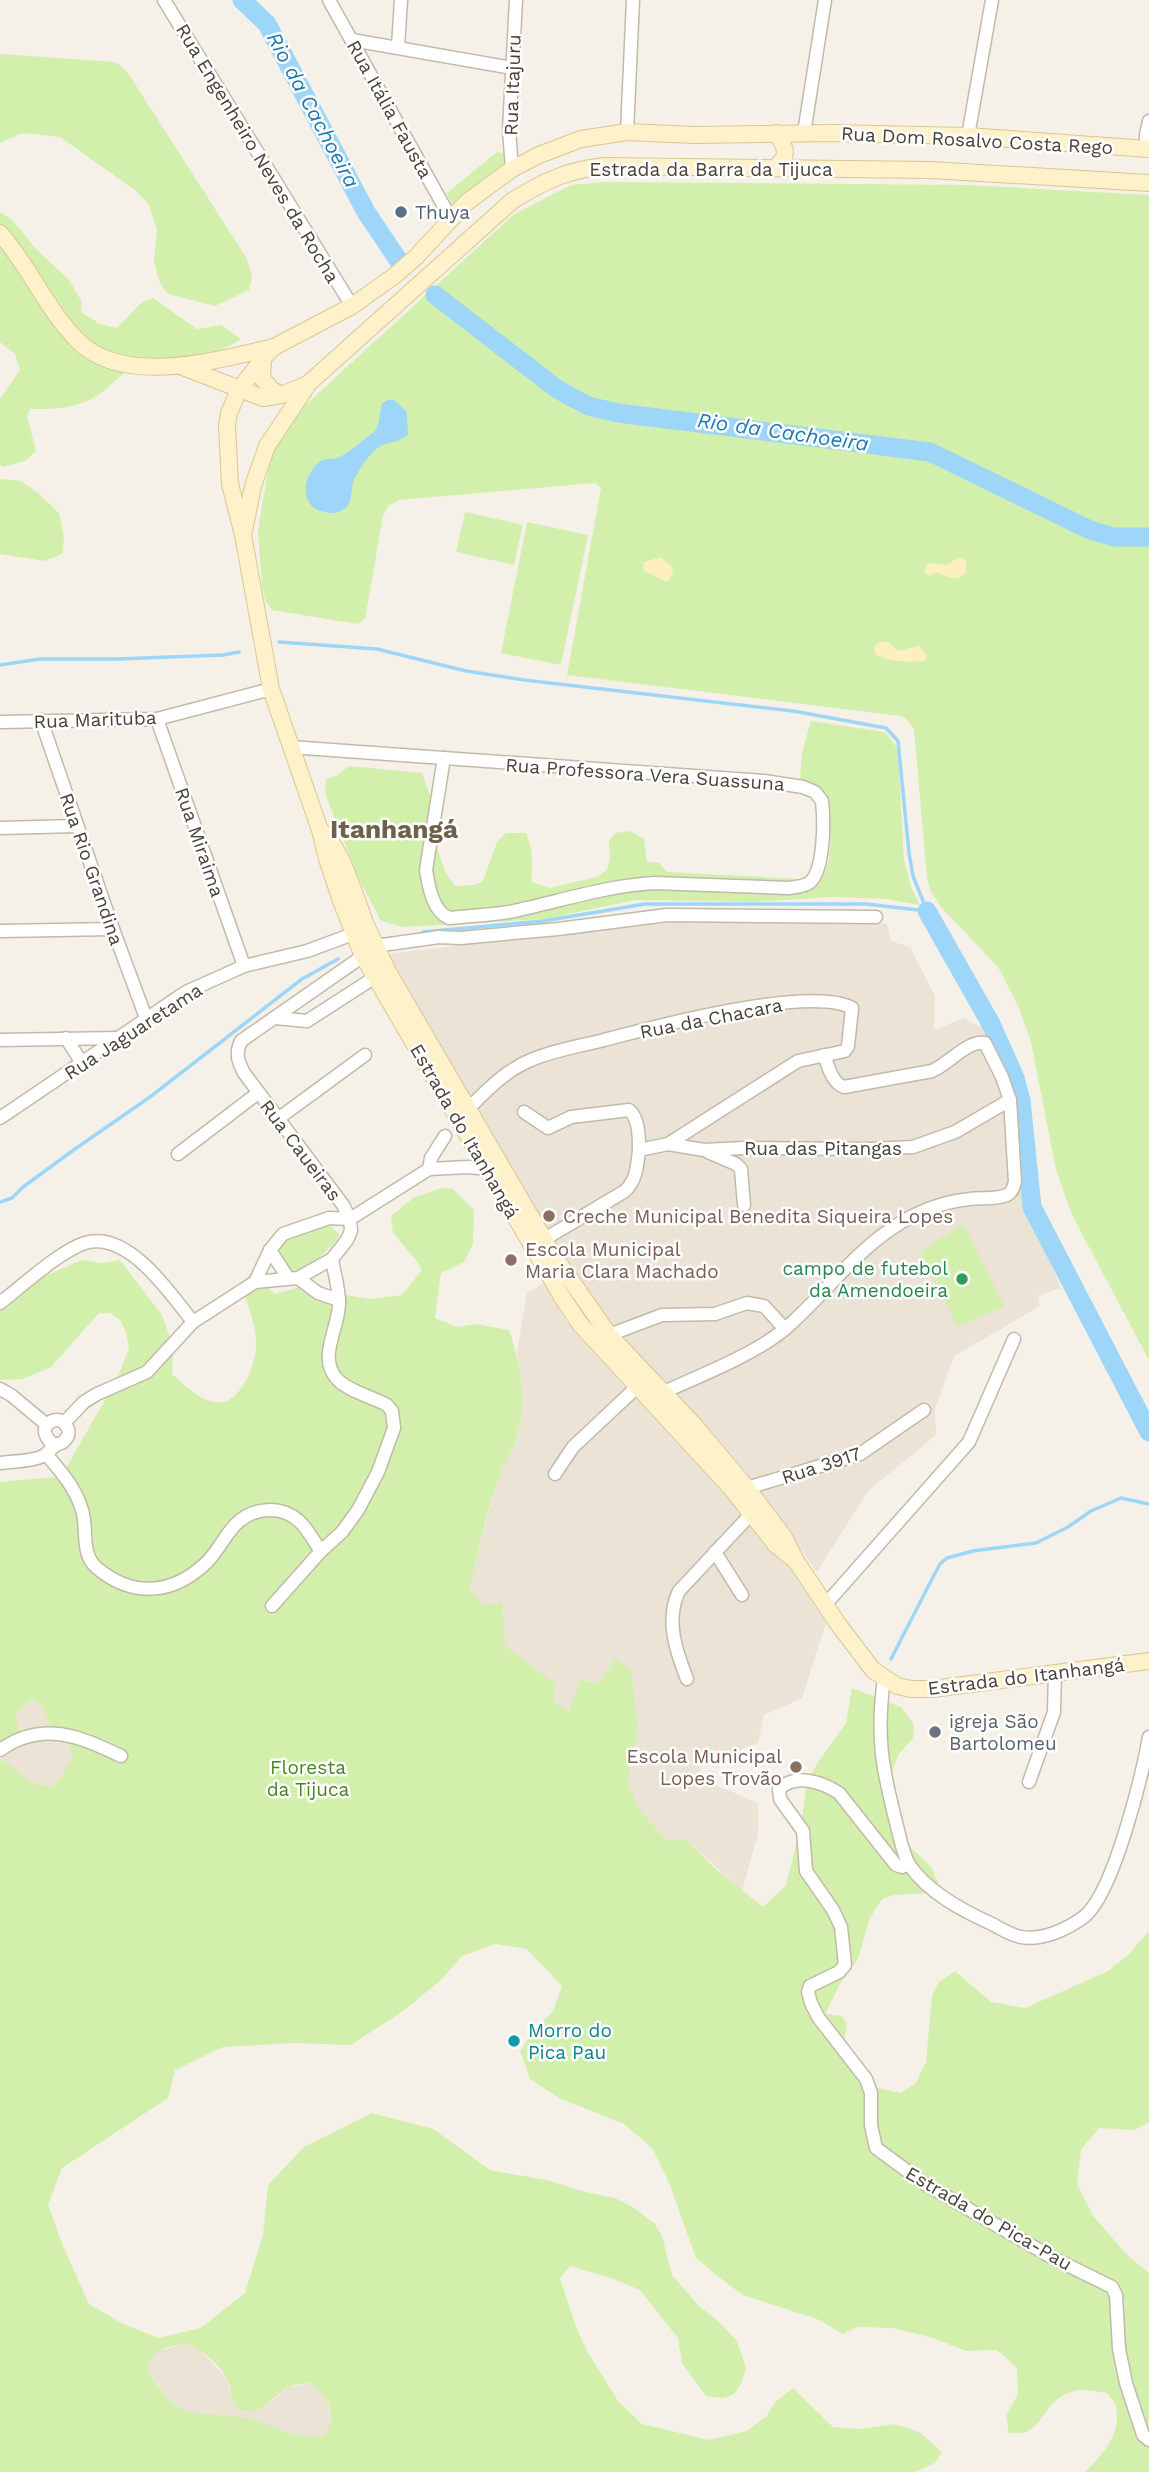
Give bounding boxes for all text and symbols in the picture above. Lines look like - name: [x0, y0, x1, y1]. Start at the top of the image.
- street label: Rua Engenheiro Neves da Rocha: [171, 20, 344, 287]
- water label: Rio da Cachoeira: [262, 28, 365, 192]
- street label: Rua Itajuru: [499, 34, 526, 136]
- street label: Rua Itália Fausta: [342, 36, 437, 183]
- street label: Rua Dom Rosalvo Costa Rego: [840, 122, 1114, 159]
- street label: Estrada da Barra da Tijuca: [589, 158, 833, 181]
- place label: Thuya: [415, 201, 470, 224]
- marker: Thuya: [393, 204, 409, 220]
- water label: Rio da Cachoeira: [696, 407, 870, 456]
- street label: Rua Marituba: [33, 706, 157, 733]
- street label: Rua Professora Vera Suassuna: [505, 753, 786, 796]
- street label: Rua Miraima: [170, 784, 229, 900]
- street label: Rua Rio Grandina: [55, 790, 128, 949]
- district label: Itanhangá: [330, 814, 458, 844]
- street label: Rua Jaguaretama: [60, 978, 207, 1085]
- street label: Rua da Chacara: [638, 993, 785, 1044]
- street label: Estrada do Itanhangá: [405, 1040, 524, 1223]
- street label: Rua Caueiras: [255, 1095, 346, 1205]
- street label: Rua das Pitangas: [744, 1137, 902, 1160]
- place label: Creche Municipal Benedita Siqueira Lopes: [563, 1205, 953, 1228]
- marker: Creche Municipal Benedita Siqueira Lopes: [541, 1208, 557, 1224]
- place label: Escola Municipal Maria Clara Machado: [525, 1238, 719, 1283]
- marker: Escola Municipal Maria Clara Machado: [503, 1252, 519, 1268]
- place label: campo de futebol da Amendoeira: [782, 1257, 948, 1302]
- marker: campo de futebol da Amendoeira: [954, 1271, 970, 1287]
- street label: Rua 3917: [779, 1442, 864, 1489]
- street label: Estrada do Itanhangá: [926, 1653, 1126, 1700]
- place label: igreja São Bartolomeu: [949, 1710, 1057, 1755]
- marker: igreja São Bartolomeu: [927, 1724, 943, 1740]
- place label: Escola Municipal Lopes Trovão: [626, 1745, 782, 1790]
- park label: Floresta da Tijuca: [267, 1756, 350, 1801]
- marker: Escola Municipal Lopes Trovão: [788, 1759, 804, 1775]
- place label: Morro do Pica Pau: [528, 2019, 612, 2064]
- marker: Morro do Pica Pau: [506, 2033, 522, 2049]
- street label: Estrada do Pica-Pau: [901, 2161, 1076, 2275]

